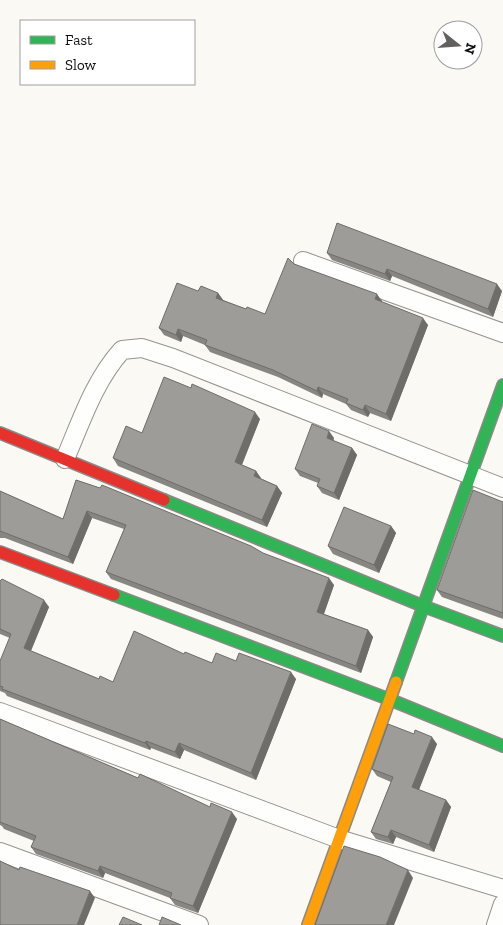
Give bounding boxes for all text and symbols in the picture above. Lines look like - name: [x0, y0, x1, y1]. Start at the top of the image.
- legend: [20, 20, 195, 85]
- north arrow: [433, 20, 483, 70]
- text: Fast: [65, 31, 93, 49]
- text: N: [460, 41, 480, 57]
- text: Slow: [65, 56, 97, 74]

